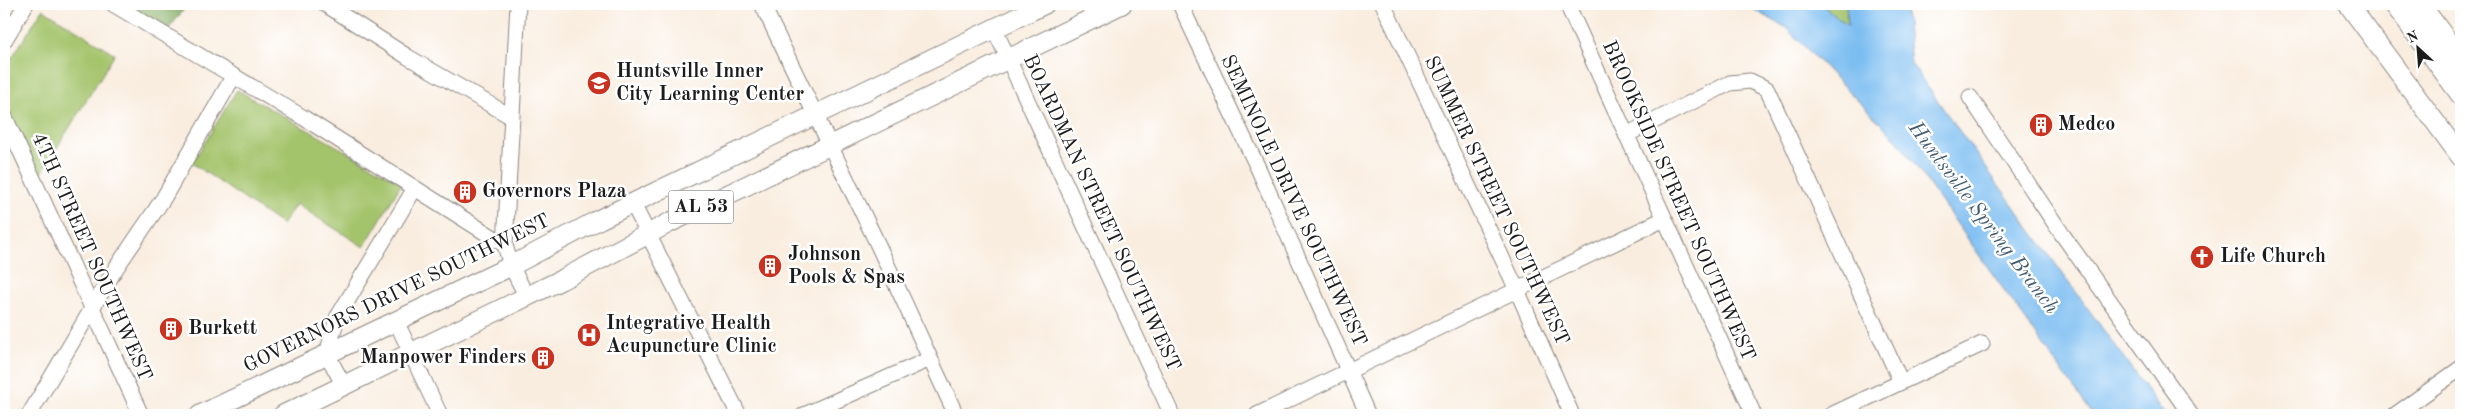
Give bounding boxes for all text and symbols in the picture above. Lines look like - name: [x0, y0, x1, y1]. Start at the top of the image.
- north arrow: [2392, 22, 2442, 72]
- text: N: [2405, 28, 2421, 46]
- street label: BROOKSIDE STREET SOUTHWEST: [1598, 38, 1758, 364]
- street label: BOARDMAN STREET SOUTHWEST: [1019, 52, 1183, 374]
- street label: SEMINOLE DRIVE SOUTHWEST: [1217, 52, 1369, 350]
- street label: SUMMER STREET SOUTHWEST: [1420, 53, 1572, 349]
- place label: Huntsville Inner City Learning Center: [616, 62, 804, 105]
- school or university icon: Huntsville Inner City Learning Center: [586, 70, 612, 96]
- building icon: Medco: [2028, 112, 2054, 138]
- place label: Medco: [2058, 115, 2115, 135]
- water label: Huntsville Spring Branch: [1903, 117, 2062, 318]
- street label: 4TH STREET SOUTHWEST: [27, 130, 155, 384]
- building icon: Governors Plaza: [452, 179, 478, 205]
- place label: Governors Plaza: [482, 182, 627, 202]
- road number: AL 53: [668, 190, 734, 223]
- street label: GOVERNORS DRIVE SOUTHWEST: [241, 211, 553, 377]
- church icon: Life Church: [2189, 244, 2215, 270]
- place label: Johnson Pools & Spas: [788, 245, 905, 288]
- place label: Life Church: [2220, 247, 2326, 267]
- building icon: Johnson Pools & Spas: [757, 253, 783, 279]
- place label: Integrative Health Acupuncture Clinic: [606, 314, 777, 357]
- building icon: Burkett: [158, 316, 184, 342]
- place label: Burkett: [188, 319, 257, 339]
- hospital icon: Integrative Health Acupuncture Clinic: [576, 322, 602, 348]
- building icon: Manpower Finders: [530, 345, 556, 371]
- place label: Manpower Finders: [360, 348, 526, 368]

